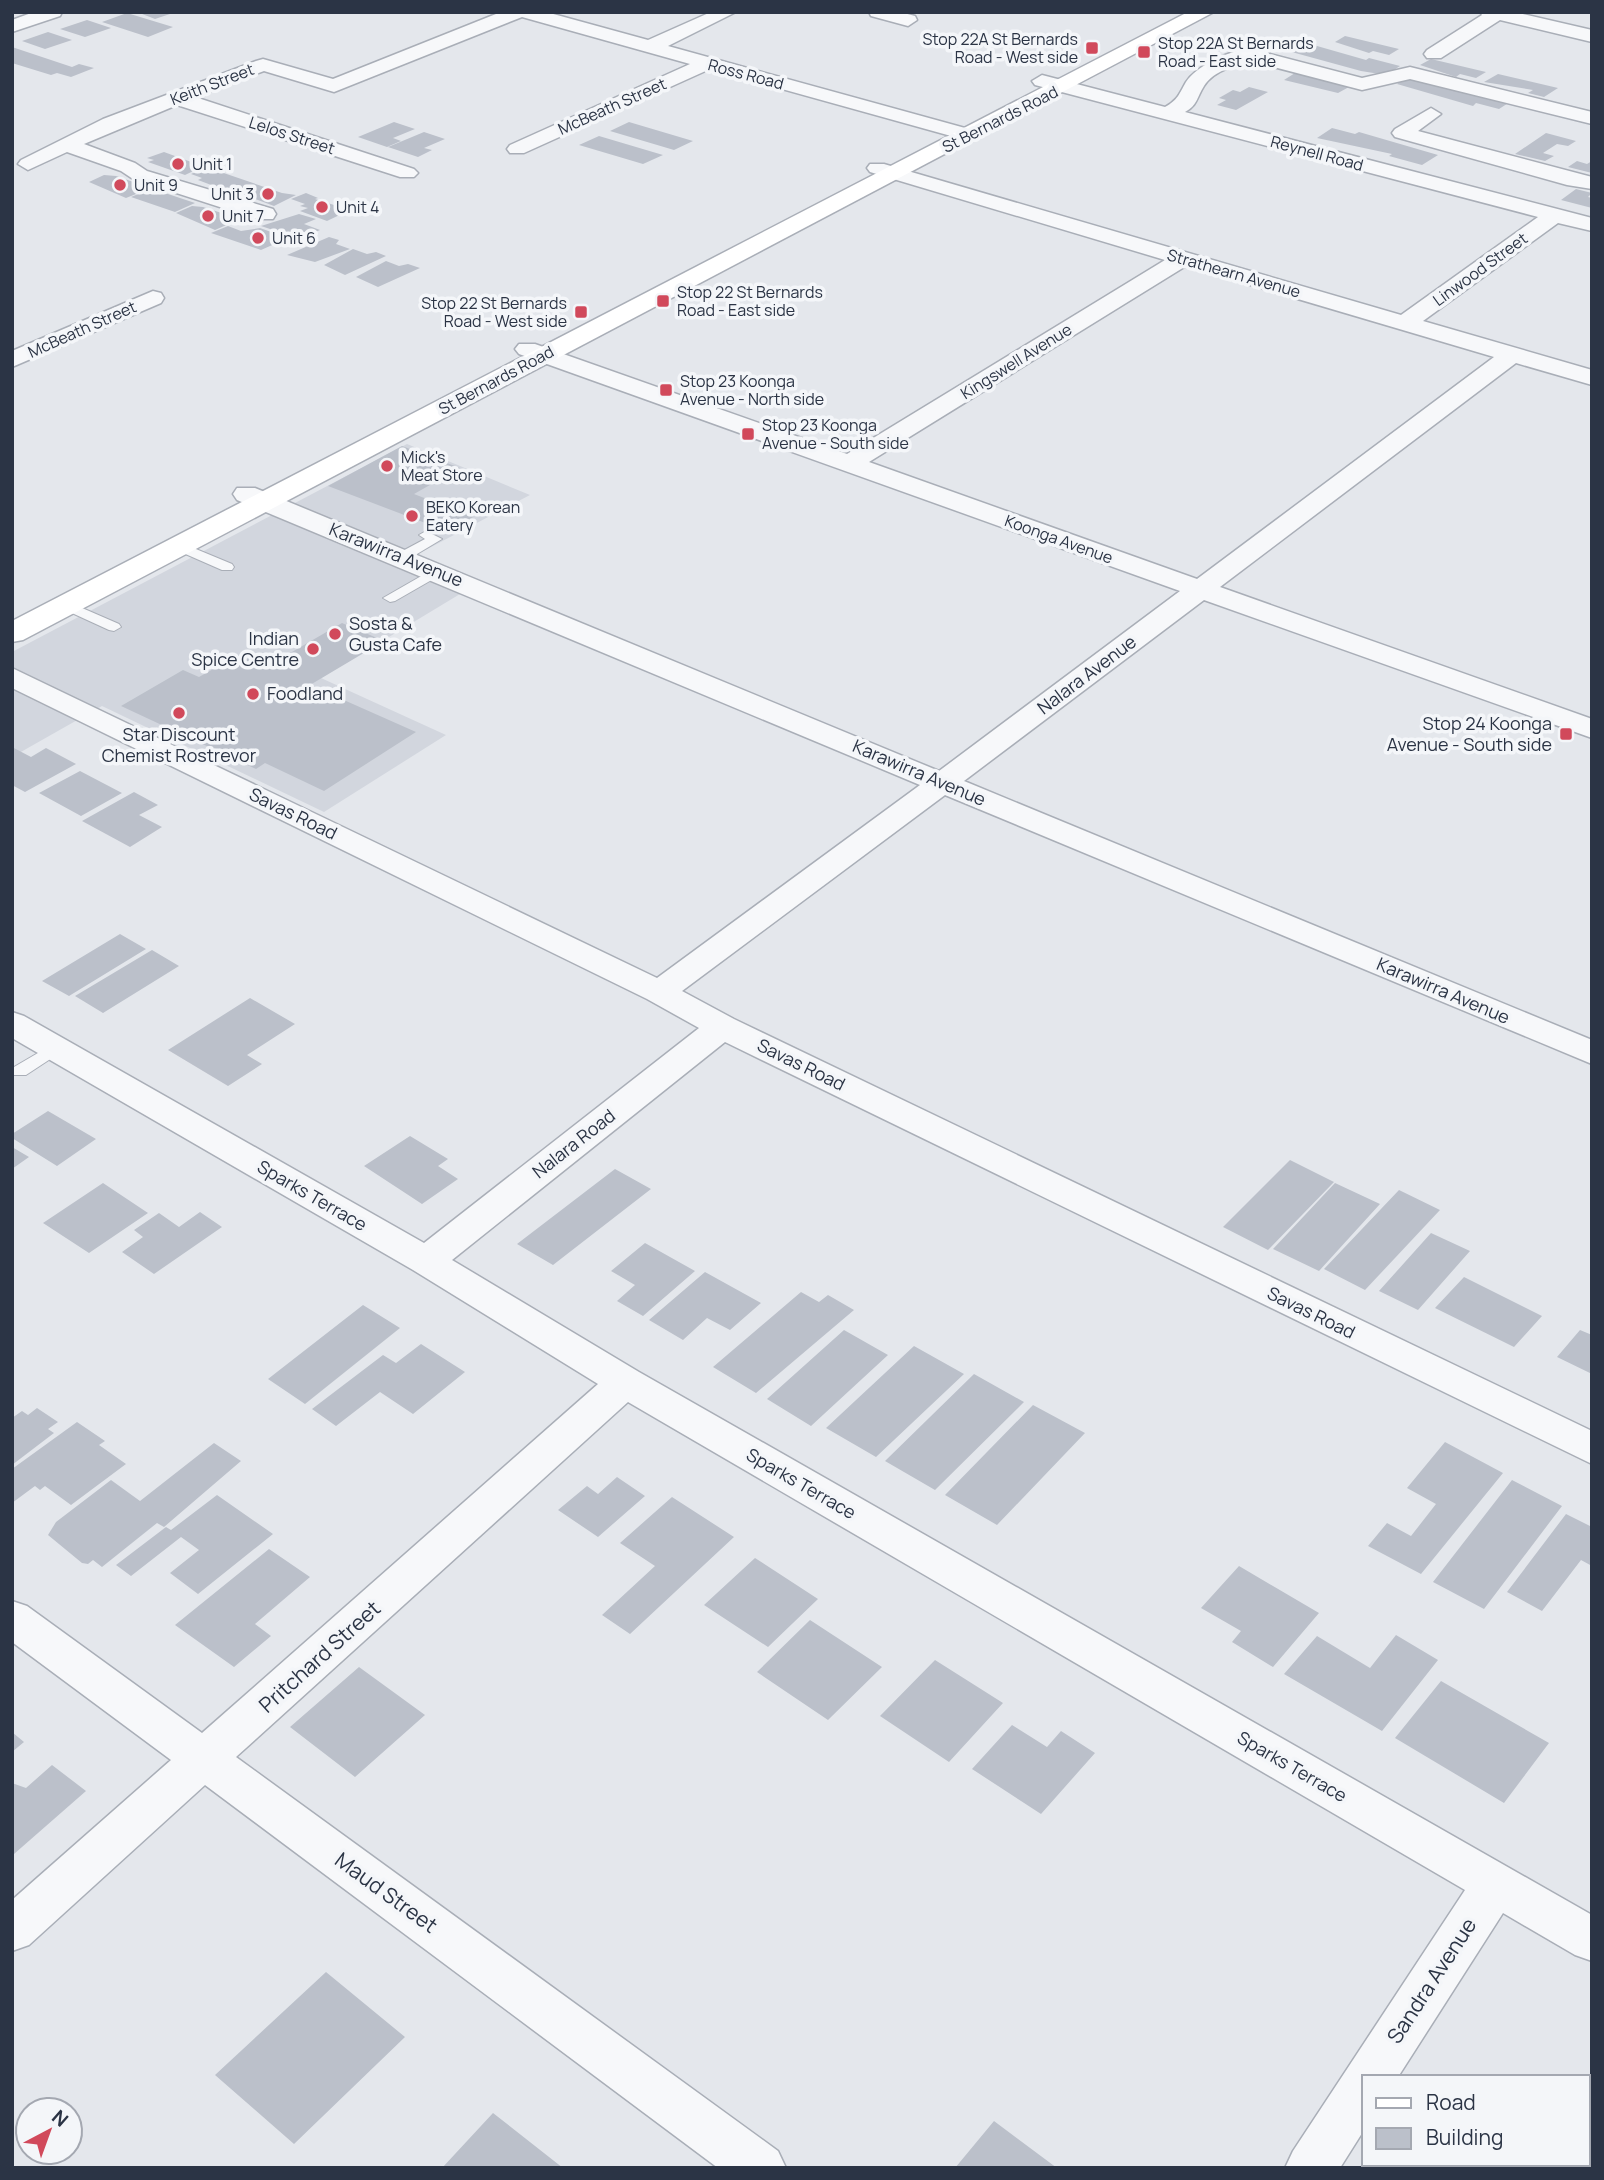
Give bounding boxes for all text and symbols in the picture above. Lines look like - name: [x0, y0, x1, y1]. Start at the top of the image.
- place label: Stop 22A St Bernards Road - West side: [922, 28, 1078, 68]
- place label: Stop 22A St Bernards Road - East side: [1158, 32, 1314, 72]
- marker: Stop 22A St Bernards Road - West side: [1084, 40, 1100, 56]
- marker: Stop 22A St Bernards Road - East side: [1136, 44, 1152, 60]
- street label: Ross Road: [706, 53, 786, 95]
- street label: Keith Street: [167, 58, 257, 110]
- street label: McBeath Street: [554, 72, 670, 140]
- street label: St Bernards Road: [938, 80, 1062, 158]
- street label: Lelos Street: [246, 111, 338, 159]
- street label: Reynell Road: [1268, 130, 1366, 176]
- place label: Unit 1: [192, 153, 232, 175]
- marker: Unit 1: [170, 156, 186, 172]
- place label: Unit 9: [134, 174, 178, 196]
- marker: Unit 9: [112, 177, 128, 193]
- place label: Unit 3: [211, 183, 254, 205]
- marker: Unit 3: [260, 186, 276, 202]
- place label: Unit 4: [336, 196, 380, 218]
- marker: Unit 4: [314, 199, 330, 215]
- place label: Unit 7: [222, 205, 264, 227]
- marker: Unit 7: [200, 208, 216, 224]
- place label: Unit 6: [272, 227, 316, 249]
- street label: Linwood Street: [1428, 227, 1532, 311]
- marker: Unit 6: [250, 230, 266, 246]
- street label: Strathearn Avenue: [1165, 243, 1303, 303]
- place label: Stop 22 St Bernards Road - East side: [677, 281, 823, 321]
- place label: Stop 22 St Bernards Road - West side: [421, 292, 567, 332]
- marker: Stop 22 St Bernards Road - East side: [655, 293, 671, 309]
- street label: McBeath Street: [24, 295, 140, 363]
- marker: Stop 22 St Bernards Road - West side: [573, 304, 589, 320]
- street label: Kingswell Avenue: [956, 318, 1076, 404]
- street label: St Bernards Road: [435, 340, 557, 420]
- place label: Stop 23 Koonga Avenue - North side: [680, 370, 824, 410]
- marker: Stop 23 Koonga Avenue - North side: [658, 382, 674, 398]
- place label: Stop 23 Koonga Avenue - South side: [762, 414, 909, 454]
- marker: Stop 23 Koonga Avenue - South side: [740, 426, 756, 442]
- place label: Mick's Meat Store: [401, 446, 483, 486]
- marker: Mick's Meat Store: [379, 458, 395, 474]
- place label: BEKO Korean Eatery: [426, 496, 520, 536]
- marker: BEKO Korean Eatery: [404, 508, 420, 524]
- street label: Koonga Avenue: [1002, 509, 1116, 569]
- street label: Karawirra Avenue: [326, 516, 467, 592]
- place label: Sosta & Gusta Cafe: [349, 611, 442, 656]
- place label: Indian Spice Centre: [191, 626, 299, 671]
- marker: Sosta & Gusta Cafe: [327, 626, 343, 642]
- street label: Nalara Avenue: [1032, 629, 1141, 719]
- marker: Indian Spice Centre: [305, 641, 321, 657]
- place label: Foodland: [267, 681, 343, 705]
- marker: Foodland: [245, 686, 261, 702]
- marker: Star Discount Chemist Rostrevor: [171, 705, 187, 721]
- place label: Stop 24 Koonga Avenue - South side: [1387, 711, 1552, 756]
- place label: Star Discount Chemist Rostrevor: [102, 722, 257, 767]
- marker: Stop 24 Koonga Avenue - South side: [1558, 726, 1574, 742]
- street label: Karawirra Avenue: [849, 733, 990, 811]
- street label: Savas Road: [245, 781, 341, 845]
- street label: Karawirra Avenue: [1373, 951, 1514, 1029]
- street label: Savas Road: [753, 1032, 849, 1096]
- street label: Nalara Road: [527, 1103, 620, 1183]
- street label: Sparks Terrace: [253, 1154, 372, 1236]
- street label: Savas Road: [1263, 1280, 1359, 1344]
- street label: Sparks Terrace: [742, 1442, 861, 1524]
- street label: Pritchard Street: [253, 1594, 386, 1718]
- street label: Sparks Terrace: [1233, 1725, 1352, 1807]
- street label: Maud Street: [330, 1846, 443, 1939]
- street label: Sandra Avenue: [1380, 1912, 1482, 2049]
- legend: [1362, 2075, 1590, 2166]
- text: Road: [1426, 2088, 1476, 2116]
- north arrow: [14, 2096, 84, 2166]
- text: N: [46, 2104, 74, 2132]
- text: Building: [1426, 2123, 1503, 2151]

